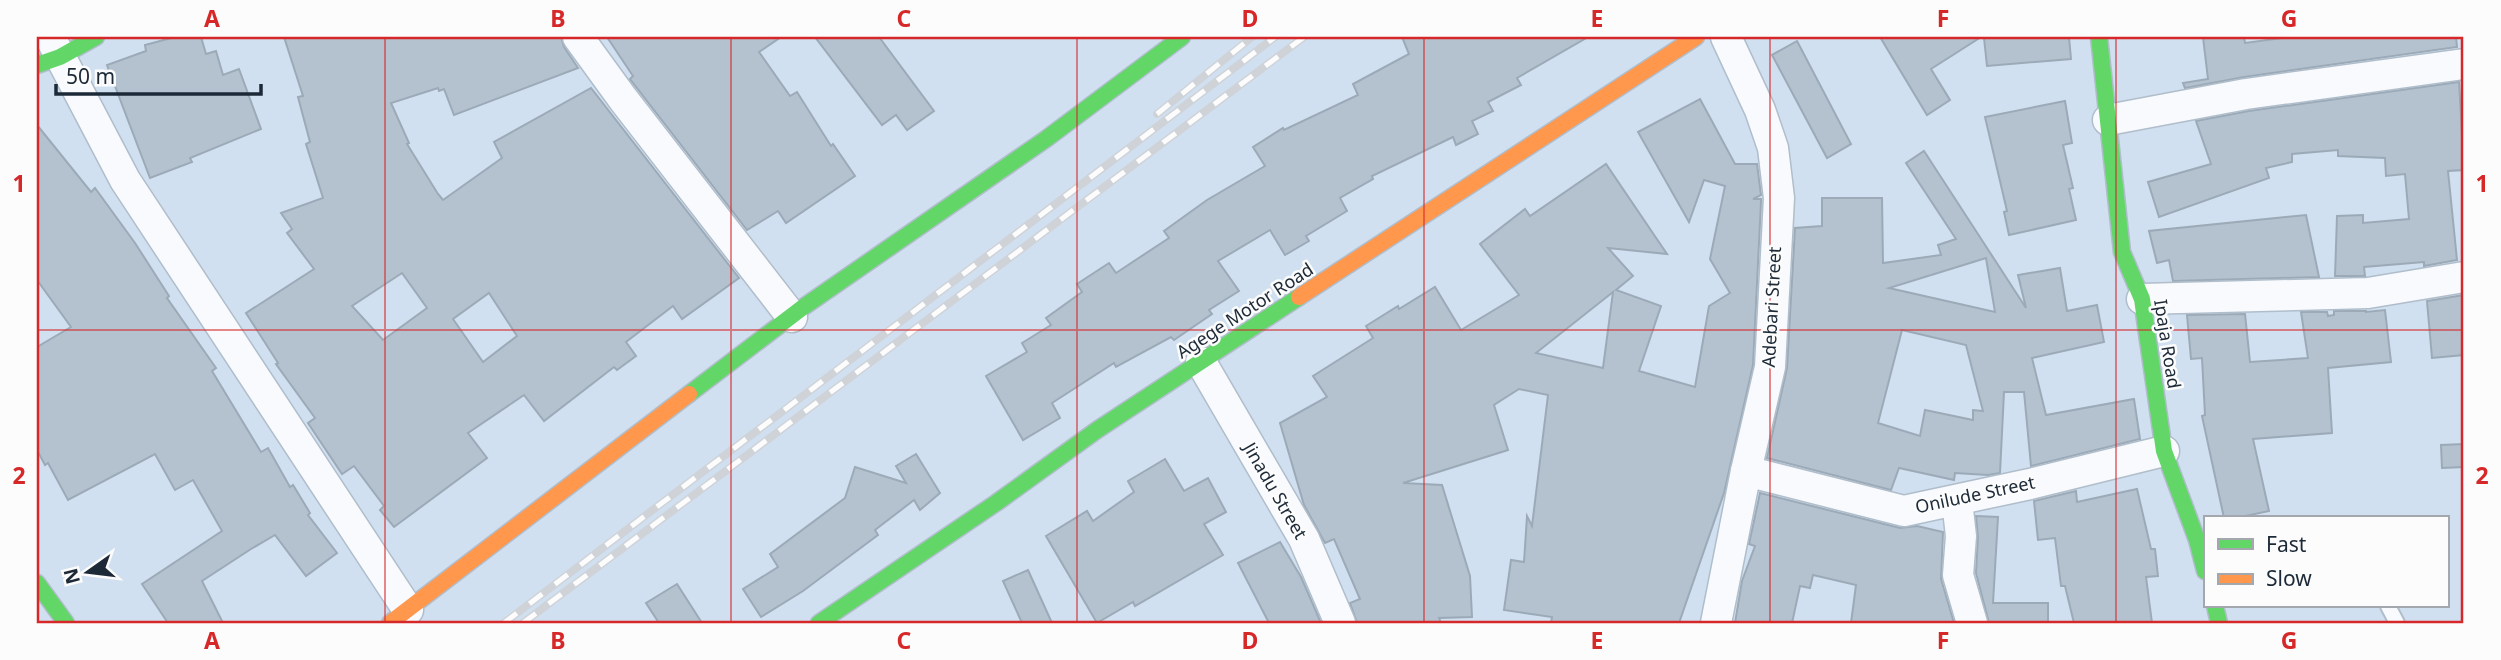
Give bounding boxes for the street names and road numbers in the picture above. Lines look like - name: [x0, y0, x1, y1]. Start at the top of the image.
- street label: Adebari Street: [1756, 245, 1786, 368]
- street label: Agege Motor Road: [1171, 257, 1318, 363]
- street label: Ipaja Road: [2149, 298, 2187, 390]
- street label: Jinadu Street: [1237, 436, 1313, 544]
- street label: Onilude Street: [1913, 470, 2037, 518]

